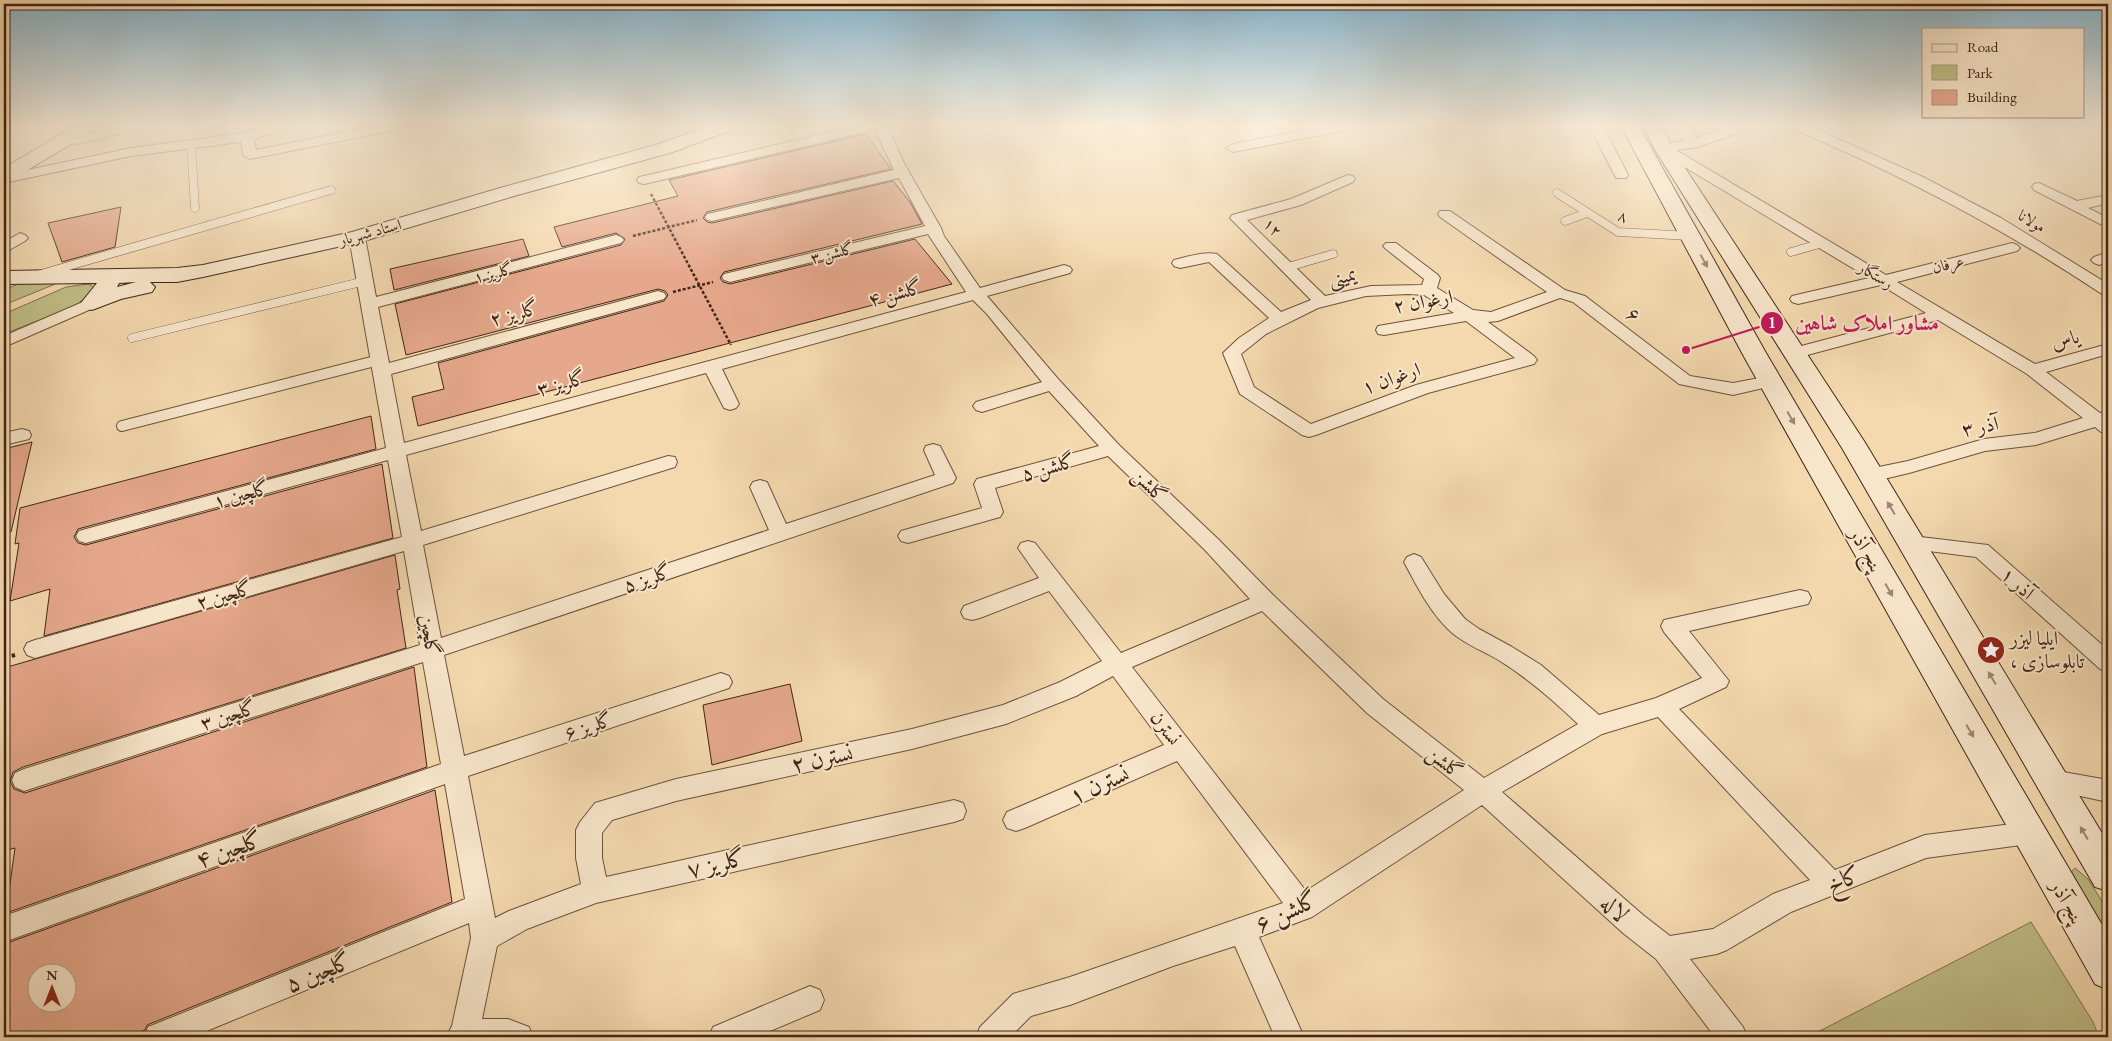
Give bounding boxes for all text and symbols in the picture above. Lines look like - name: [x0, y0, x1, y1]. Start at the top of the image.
- legend: [1922, 28, 2084, 118]
- text: Road: [1967, 37, 1999, 56]
- text: Park: [1967, 63, 1994, 82]
- text: Building: [1967, 87, 2017, 106]
- street label: ۸: [1615, 205, 1631, 227]
- street label: مولانا: [2014, 205, 2050, 237]
- street label: ۱۲: [1259, 213, 1287, 241]
- street label: استاد شهریار: [334, 214, 404, 251]
- street label: گلشن ۳: [808, 237, 856, 269]
- street label: عرفان: [1930, 250, 1967, 279]
- one-way arrow: [1700, 254, 1708, 268]
- street label: رستگار: [1853, 255, 1897, 294]
- street label: گلریز ۱: [471, 258, 515, 288]
- street label: یمینی: [1325, 260, 1360, 294]
- street label: گلشن ۴: [865, 273, 925, 314]
- street label: ارغوان ۲: [1391, 283, 1455, 319]
- street label: گلریز ۲: [487, 294, 541, 332]
- street label: ۶: [1621, 300, 1647, 328]
- callout: مشاور املاک شاهین: [1760, 305, 1949, 341]
- text: مشاور املاک شاهین: [1795, 309, 1939, 336]
- text: 1: [1768, 313, 1776, 332]
- street label: یاس: [2048, 322, 2083, 355]
- street label: ارغوان ۱: [1358, 356, 1424, 400]
- street label: گلریز ۳: [534, 364, 588, 402]
- street label: آذر ۳: [1959, 409, 2003, 442]
- one-way arrow: [1787, 412, 1796, 425]
- street label: گلشن ۵: [1018, 447, 1078, 488]
- street label: گلشن: [1126, 462, 1173, 509]
- street label: گلچین ۱: [210, 474, 272, 515]
- one-way arrow: [1887, 501, 1895, 516]
- street label: پنج آذر: [1839, 521, 1890, 579]
- street label: گلریز ۵: [619, 558, 675, 598]
- street label: آذر ۱: [1996, 561, 2042, 607]
- street label: گلچین ۲: [193, 575, 255, 616]
- one-way arrow: [1885, 583, 1894, 596]
- street label: گلچین: [413, 612, 446, 658]
- place label: ایلیا لیزر ، تابلوسازی: [2008, 625, 2084, 674]
- place icon: ایلیا لیزر ، تابلوسازی: [1976, 635, 2006, 665]
- one-way arrow: [1987, 672, 1996, 685]
- street label: گلچین ۳: [197, 694, 260, 737]
- street label: گلریز ۶: [561, 706, 615, 746]
- street label: نسترن: [1145, 706, 1187, 750]
- one-way arrow: [1965, 724, 1974, 737]
- street label: نسترن ۲: [788, 736, 856, 780]
- street label: گلشن: [1421, 740, 1468, 785]
- street label: نسترن ۱: [1064, 757, 1134, 811]
- street label: گلچین ۴: [192, 823, 267, 876]
- one-way arrow: [2079, 826, 2088, 839]
- street label: گلریز ۷: [684, 841, 748, 885]
- street label: کاخ: [1821, 858, 1867, 905]
- street label: پنج آذر: [2040, 873, 2091, 931]
- street label: گلشن ۶: [1250, 883, 1323, 940]
- street label: لاله: [1594, 887, 1636, 929]
- street label: گلچین ۵: [280, 945, 356, 1000]
- north arrow: [28, 964, 78, 1014]
- text: N: [46, 966, 58, 984]

